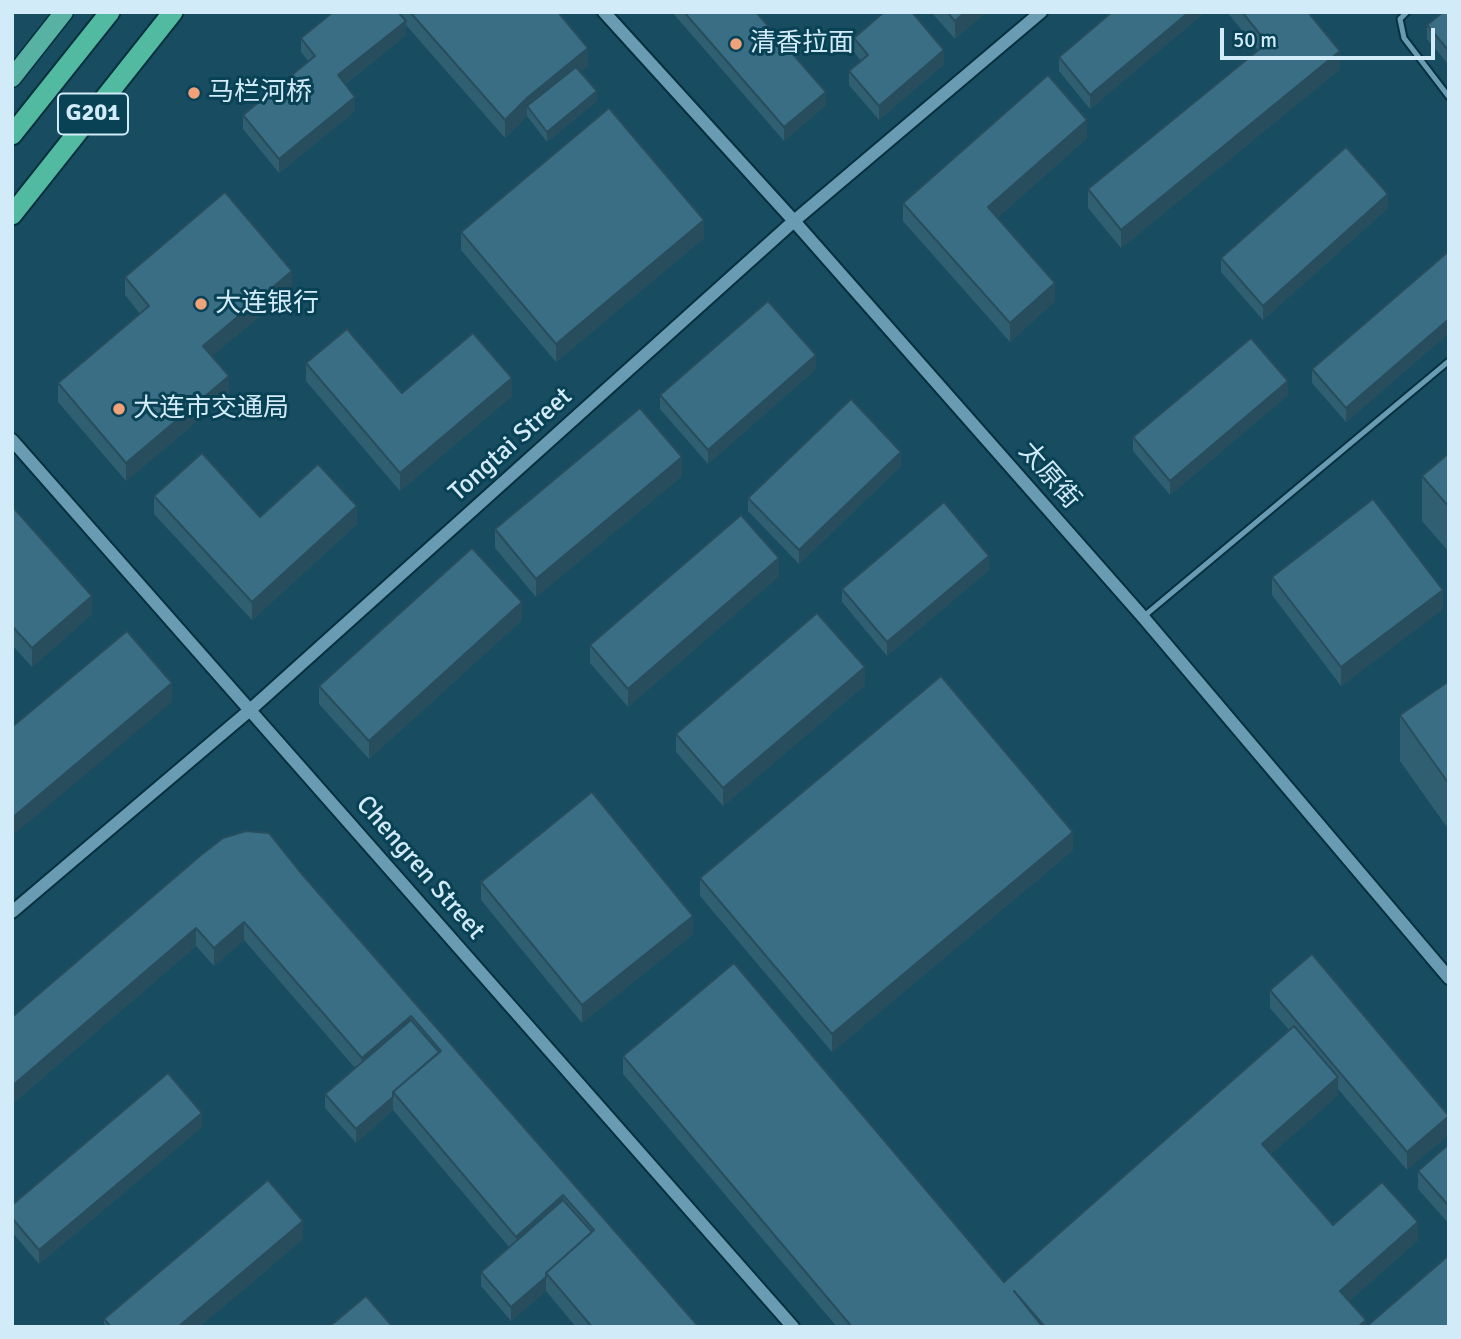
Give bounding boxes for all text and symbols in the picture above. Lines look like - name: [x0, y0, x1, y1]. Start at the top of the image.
- scale bar: [1223, 14, 1438, 58]
- text: 50 m: [1233, 27, 1277, 53]
- place label: 清香拉面: [750, 28, 854, 60]
- marker: 清香拉面: [728, 36, 744, 52]
- place label: 马栏河桥: [208, 77, 312, 109]
- marker: 马栏河桥: [186, 85, 202, 101]
- road number: G201: [58, 93, 128, 134]
- place label: 大连银行: [215, 288, 319, 320]
- marker: 大连银行: [193, 296, 209, 312]
- street label: Tongtai Street: [443, 382, 579, 508]
- place label: 大连市交通局: [133, 393, 289, 425]
- marker: 大连市交通局: [111, 401, 127, 417]
- street label: 太原街: [1012, 436, 1086, 516]
- street label: Chengren Street: [349, 790, 491, 946]

